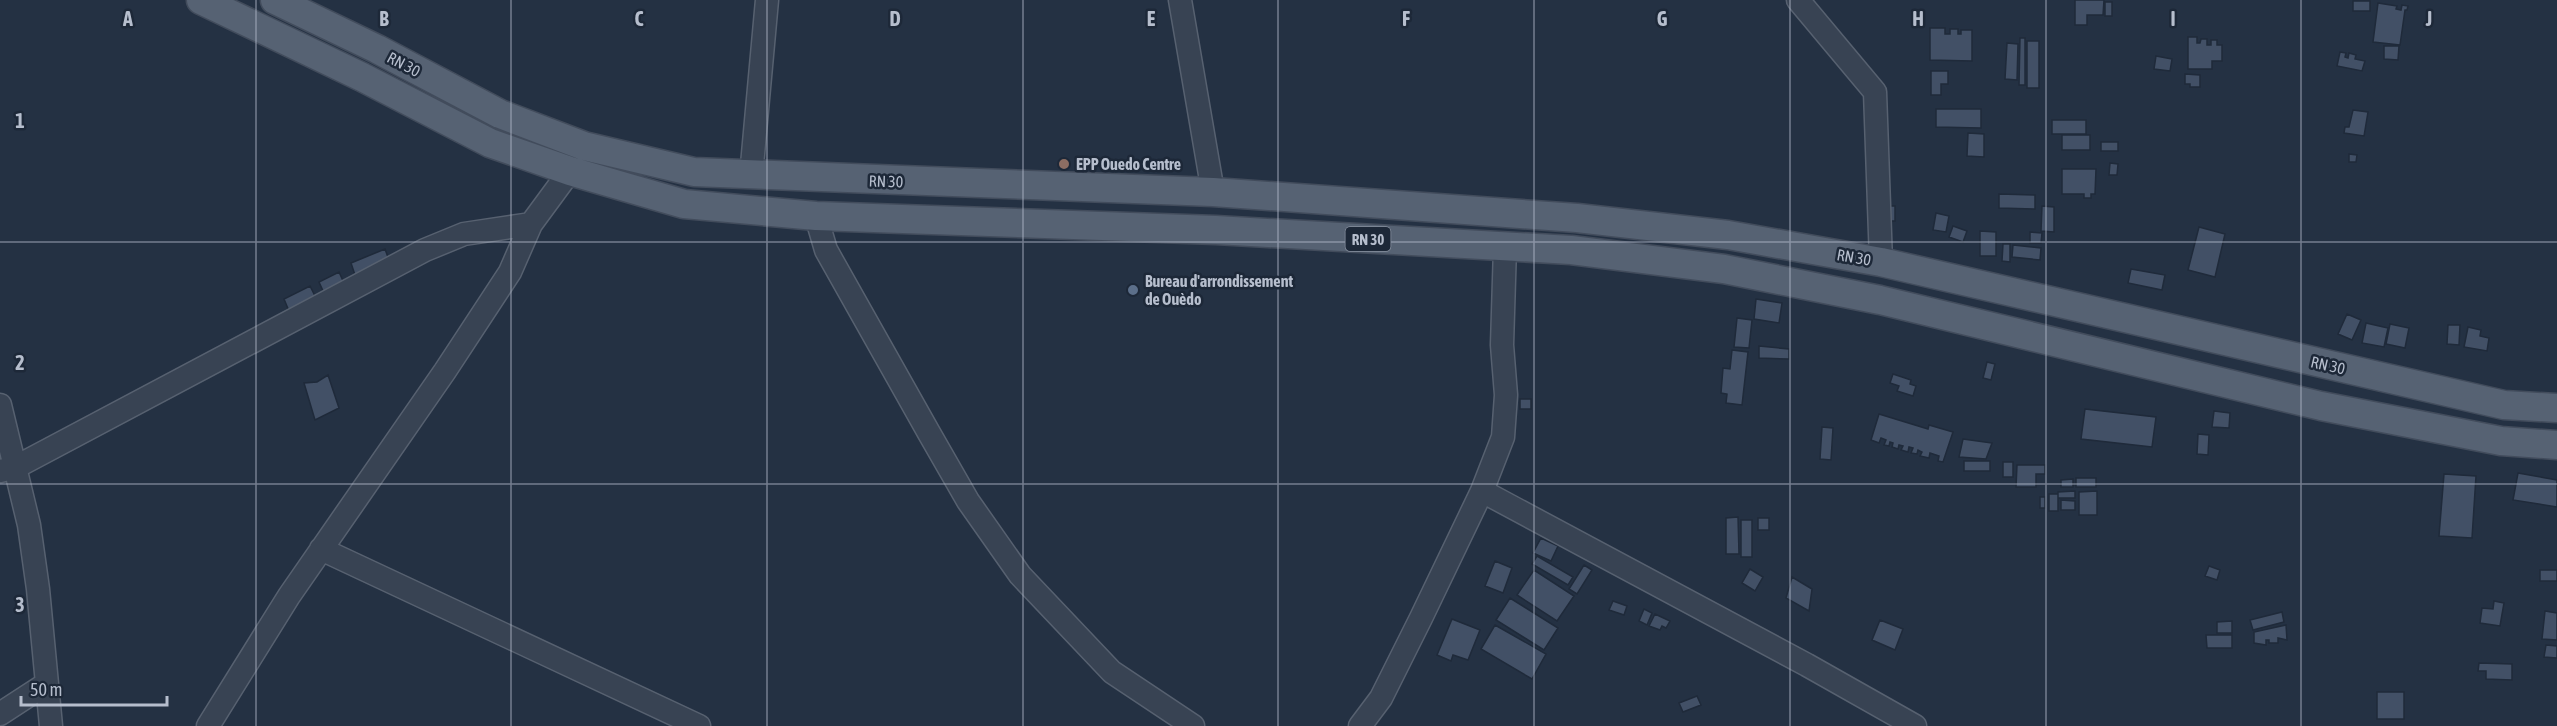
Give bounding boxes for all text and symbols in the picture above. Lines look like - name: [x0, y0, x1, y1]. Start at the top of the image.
- text: A: [122, 7, 133, 30]
- text: B: [379, 7, 389, 30]
- text: C: [635, 7, 644, 30]
- text: D: [889, 7, 901, 30]
- text: E: [1147, 7, 1156, 30]
- text: F: [1402, 7, 1410, 30]
- text: G: [1657, 7, 1668, 30]
- text: H: [1912, 7, 1924, 30]
- text: I: [2170, 7, 2176, 30]
- text: J: [2425, 7, 2432, 30]
- street label: RN 30: [384, 48, 424, 80]
- text: 1: [15, 109, 25, 132]
- place label: EPP Ouedo Centre: [1076, 155, 1181, 173]
- marker: EPP Ouedo Centre: [1057, 157, 1071, 171]
- street label: RN 30: [868, 171, 904, 191]
- road number: RN 30: [1346, 227, 1390, 251]
- street label: RN 30: [1835, 245, 1873, 269]
- place label: Bureau d'arrondissement de Ouèdo: [1145, 272, 1293, 308]
- marker: Bureau d'arrondissement de Ouèdo: [1126, 283, 1140, 297]
- text: 2: [15, 351, 25, 374]
- street label: RN 30: [2309, 352, 2347, 378]
- text: 3: [15, 593, 25, 616]
- scale bar: [21, 669, 166, 707]
- text: 50 m: [30, 679, 62, 700]

